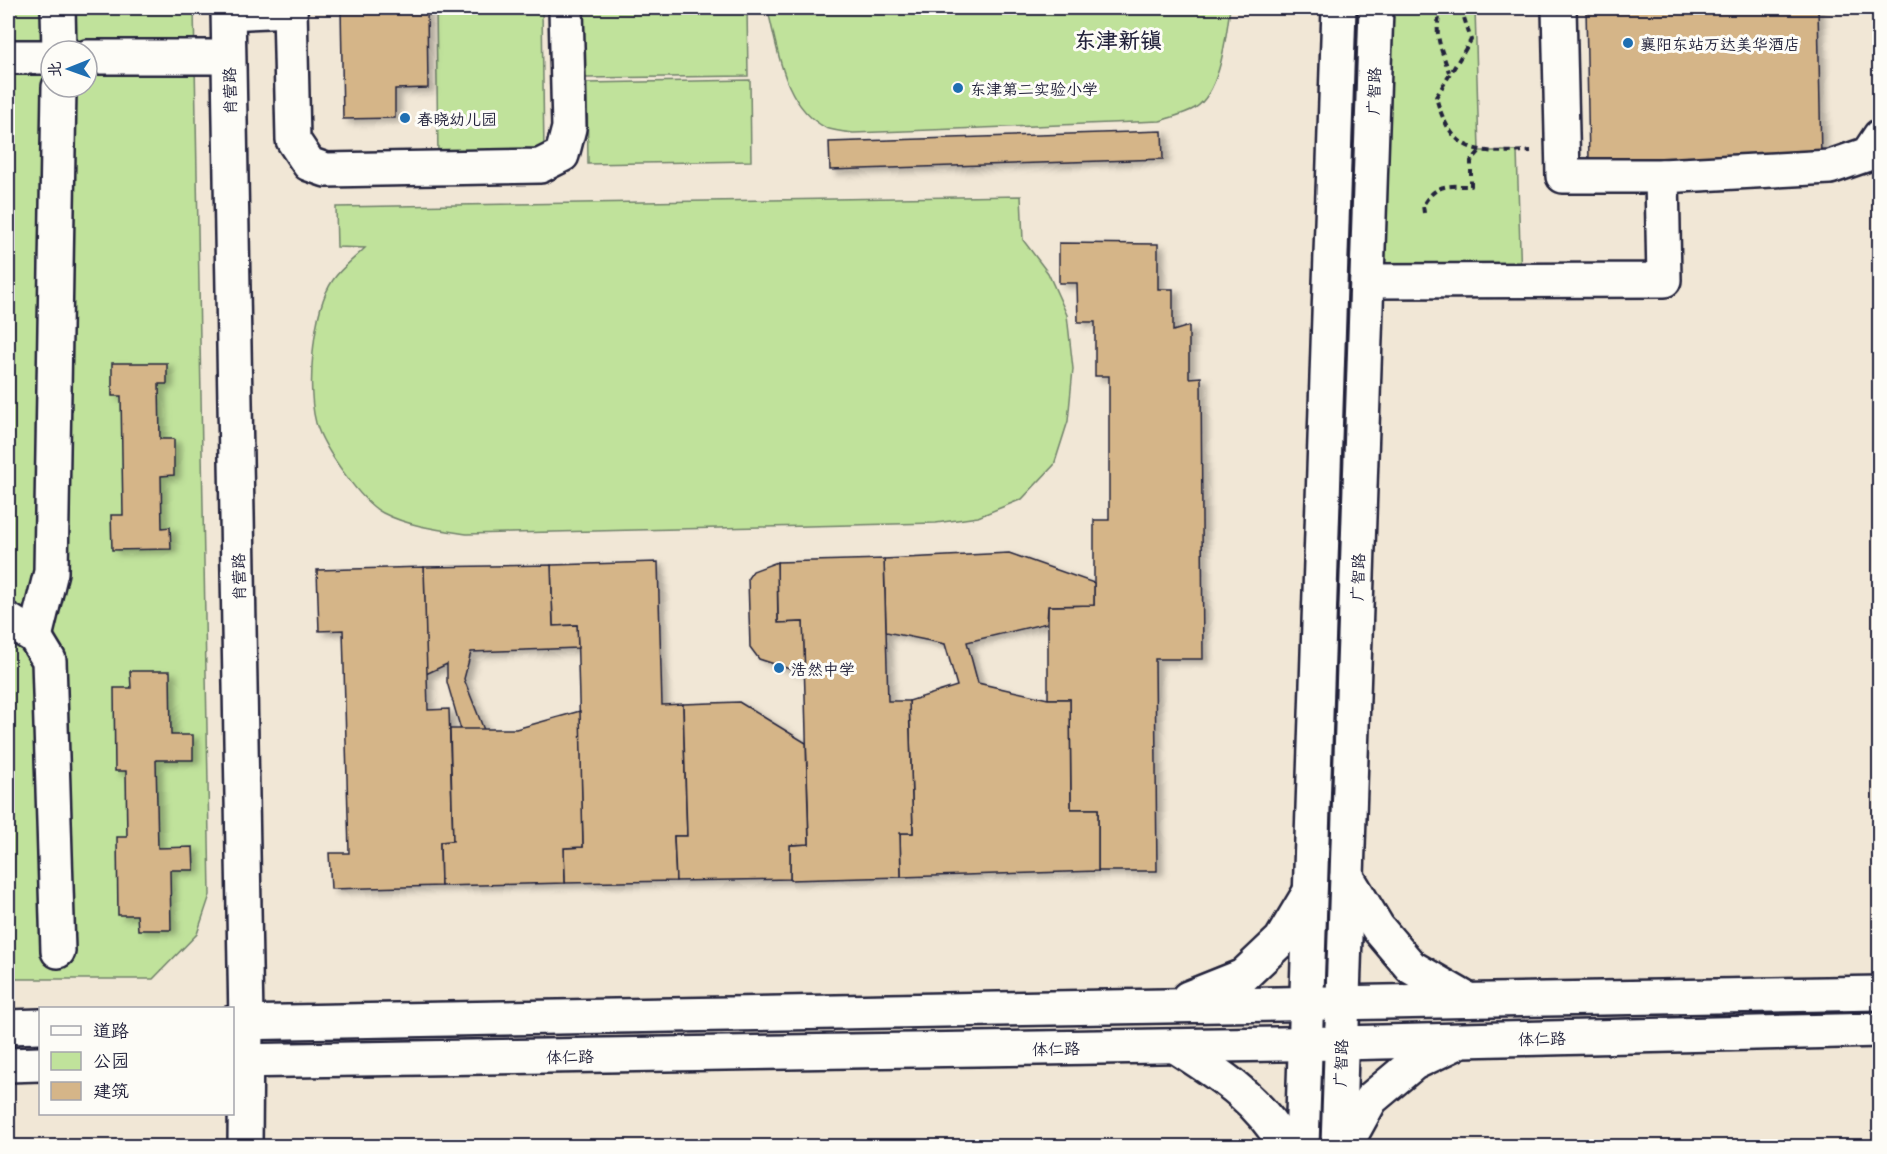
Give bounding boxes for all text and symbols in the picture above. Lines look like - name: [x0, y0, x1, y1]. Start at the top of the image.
- district label: 东津新镇: [1074, 25, 1162, 54]
- place label: 襄阳东站万达美华酒店: [1640, 33, 1800, 54]
- marker: 襄阳东站万达美华酒店: [1621, 36, 1635, 50]
- north arrow: [39, 39, 99, 99]
- text: 北: [43, 61, 64, 77]
- street label: 肖营路: [218, 67, 240, 115]
- street label: 广智路: [1362, 67, 1384, 115]
- place label: 东津第二实验小学: [970, 78, 1098, 99]
- marker: 东津第二实验小学: [951, 81, 965, 95]
- place label: 春晓幼儿园: [417, 108, 497, 129]
- marker: 春晓幼儿园: [398, 111, 412, 125]
- street label: 肖营路: [227, 553, 249, 601]
- street label: 广智路: [1346, 553, 1368, 601]
- place label: 浩然中学: [791, 658, 855, 679]
- marker: 浩然中学: [772, 661, 786, 675]
- legend: [39, 1007, 234, 1115]
- text: 道路: [93, 1018, 129, 1042]
- street label: 体仁路: [1518, 1027, 1566, 1049]
- street label: 体仁路: [1032, 1037, 1080, 1059]
- street label: 广智路: [1329, 1039, 1351, 1087]
- street label: 体仁路: [546, 1045, 594, 1067]
- text: 公园: [93, 1048, 129, 1072]
- text: 建筑: [93, 1078, 129, 1102]

